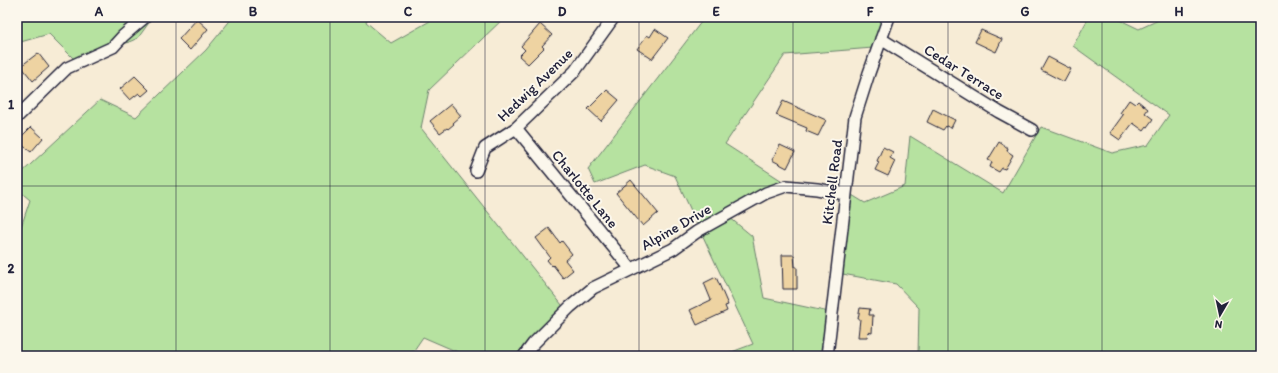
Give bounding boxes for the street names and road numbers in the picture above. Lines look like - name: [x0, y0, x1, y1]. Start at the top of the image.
- street label: Cedar Terrace: [921, 40, 1007, 104]
- street label: Hedwig Avenue: [494, 45, 576, 125]
- street label: Kitchell Road: [818, 138, 846, 226]
- street label: Charlotte Lane: [548, 146, 622, 232]
- street label: Alpine Drive: [638, 200, 714, 254]

